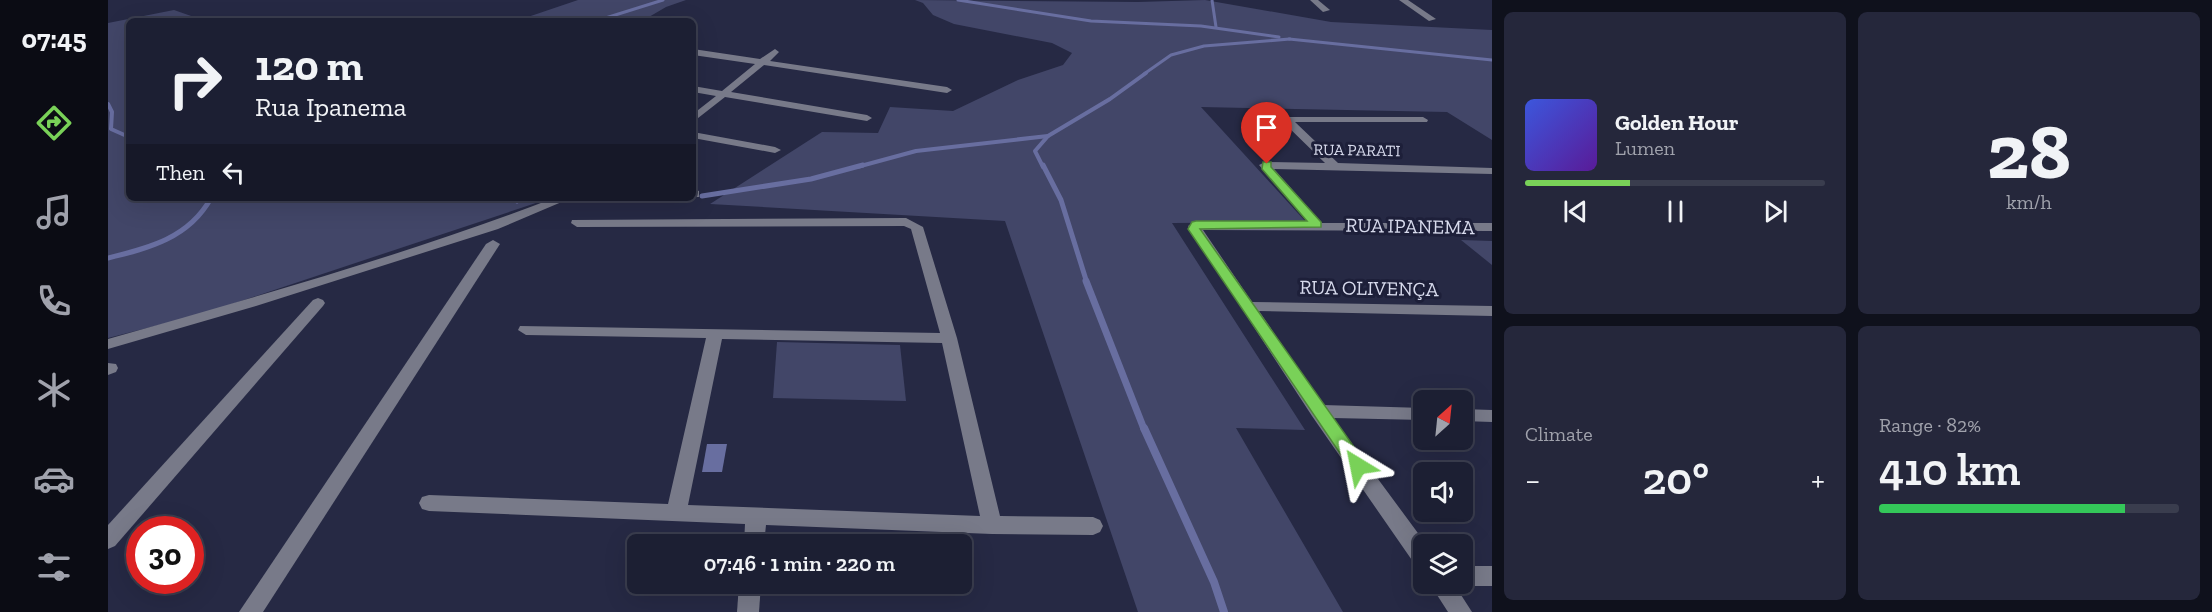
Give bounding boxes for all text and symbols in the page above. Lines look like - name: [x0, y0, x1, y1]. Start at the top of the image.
- text: 07:45: [21, 23, 87, 55]
- text: 120 m: [255, 40, 363, 91]
- icon: right: [156, 42, 234, 120]
- text: Rua Ipanema: [255, 91, 407, 123]
- icon: directions: [33, 102, 75, 144]
- pin: [1241, 102, 1292, 164]
- text: 28: [1987, 104, 2071, 198]
- text: Golden Hour: [1615, 109, 1739, 136]
- icon: arrive: [1250, 111, 1283, 144]
- text: Lumen: [1615, 136, 1675, 160]
- street label: RUA PARATI: [1313, 140, 1401, 160]
- icon: left: [217, 156, 250, 189]
- text: Then: [156, 159, 205, 186]
- text: km/h: [2006, 190, 2052, 214]
- icon: music: [33, 191, 75, 233]
- icon: previous: [1559, 195, 1592, 228]
- icon: pause: [1659, 195, 1692, 228]
- icon: next: [1759, 195, 1792, 228]
- street label: RUA IPANEMA: [1345, 213, 1476, 239]
- street label: RUA OLIVENÇA: [1299, 275, 1440, 301]
- icon: phone: [33, 280, 75, 322]
- icon: climate: [33, 369, 75, 411]
- north arrow: [1413, 390, 1473, 450]
- map controls: [1413, 390, 1473, 594]
- text: Range · 82%: [1879, 413, 1981, 437]
- text: Climate: [1525, 422, 1593, 446]
- position arrow: [1326, 434, 1390, 498]
- text: 410 km: [1879, 443, 2020, 497]
- text: 20°: [1642, 452, 1709, 506]
- icon: car: [33, 458, 75, 500]
- text: −: [1525, 460, 1540, 499]
- text: +: [1811, 460, 1825, 499]
- button: sound: [1413, 462, 1473, 522]
- speed limit sign: 30: [126, 516, 204, 594]
- button: layers: [1413, 534, 1473, 594]
- icon: filters: [33, 546, 75, 588]
- text: 07:46 · 1 min · 220 m: [704, 550, 895, 577]

